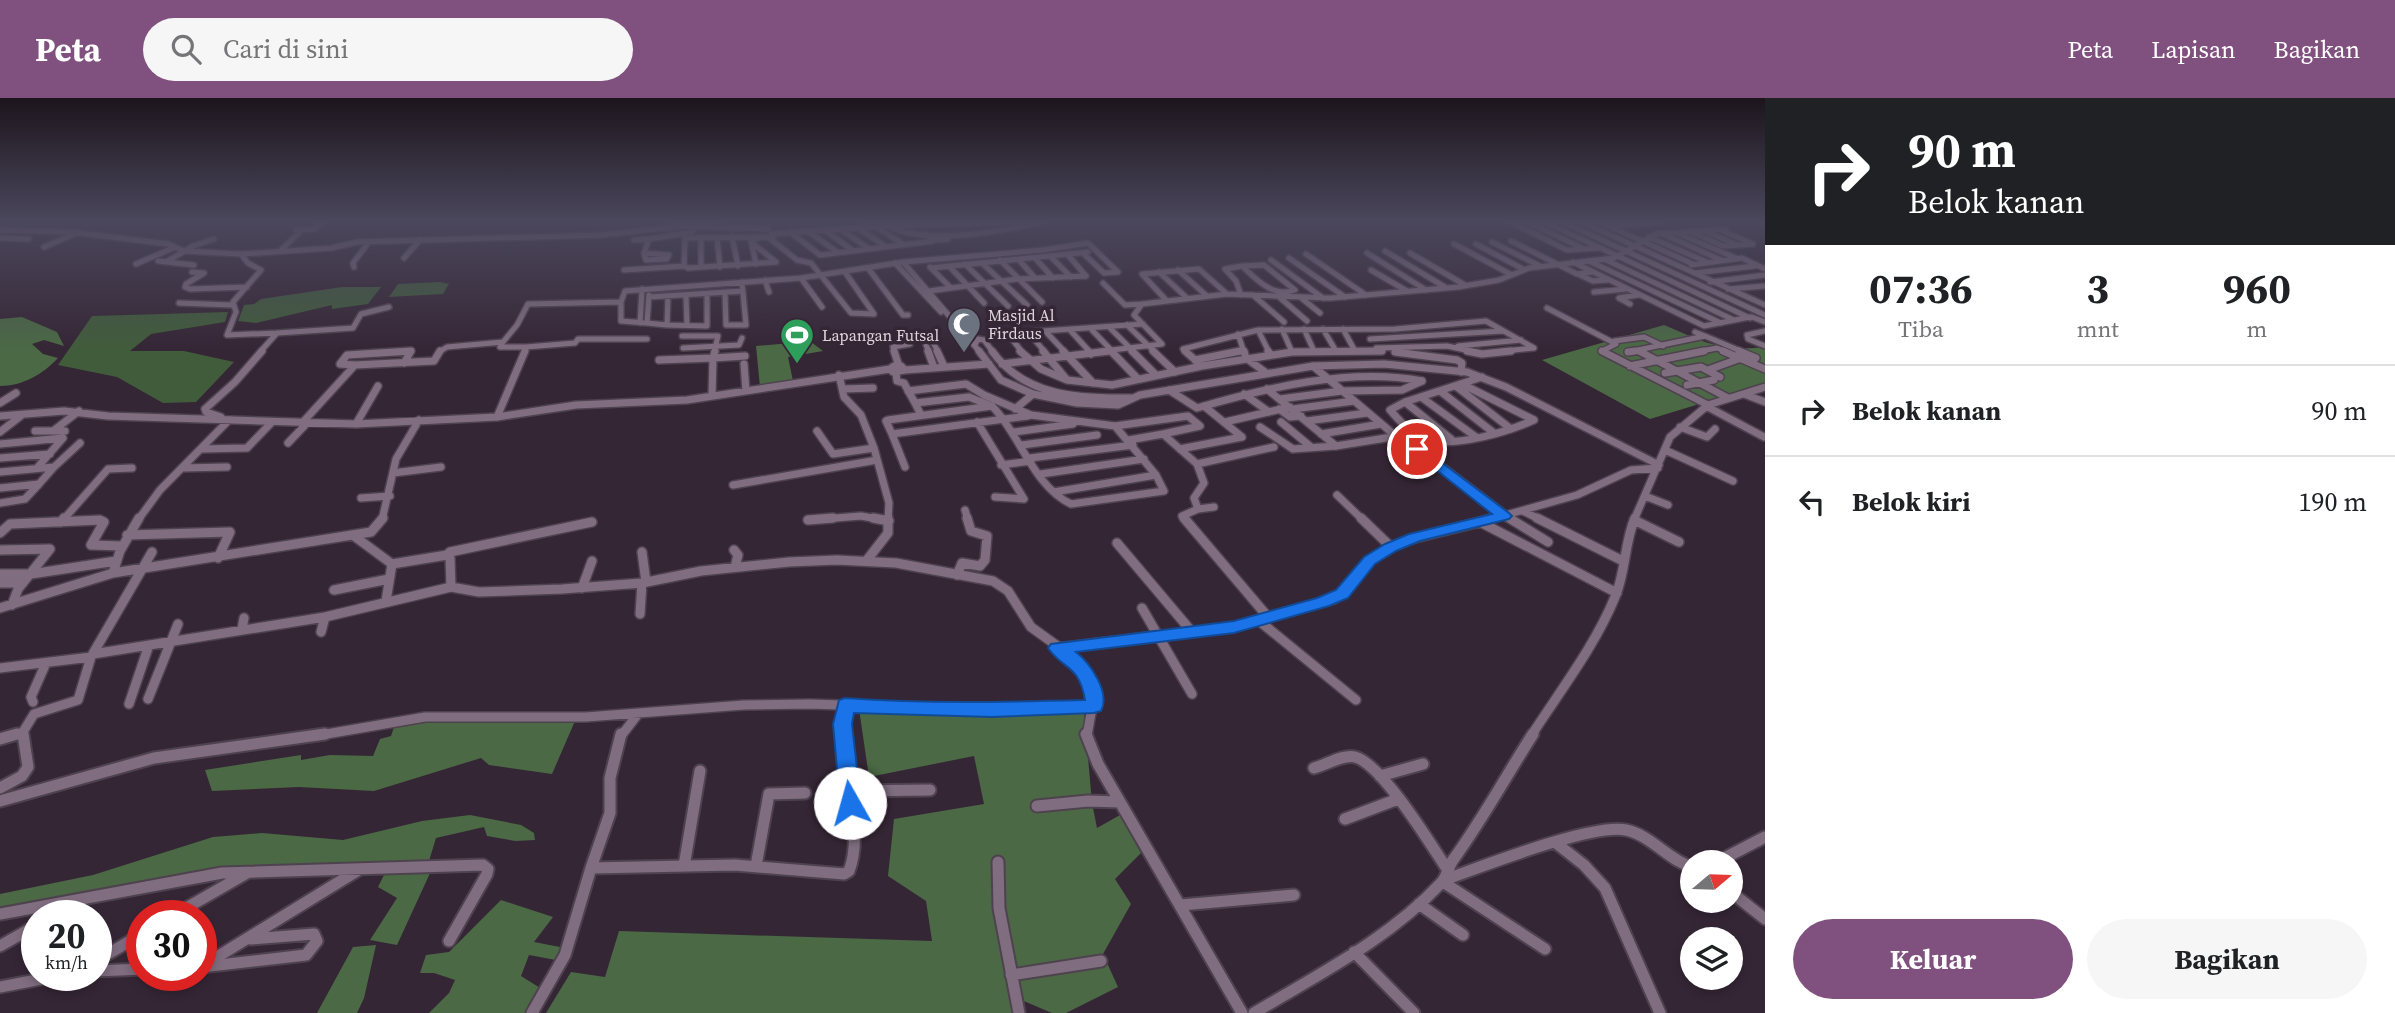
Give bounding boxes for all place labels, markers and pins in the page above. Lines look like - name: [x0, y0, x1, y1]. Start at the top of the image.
- place label: Masjid Al Firdaus: [988, 304, 1055, 344]
- mosque icon: Masjid Al Firdaus: [945, 305, 983, 354]
- sports icon: Lapangan Futsal: [778, 316, 816, 365]
- place label: Lapangan Futsal: [822, 324, 939, 346]
- pin: [1387, 419, 1447, 479]

